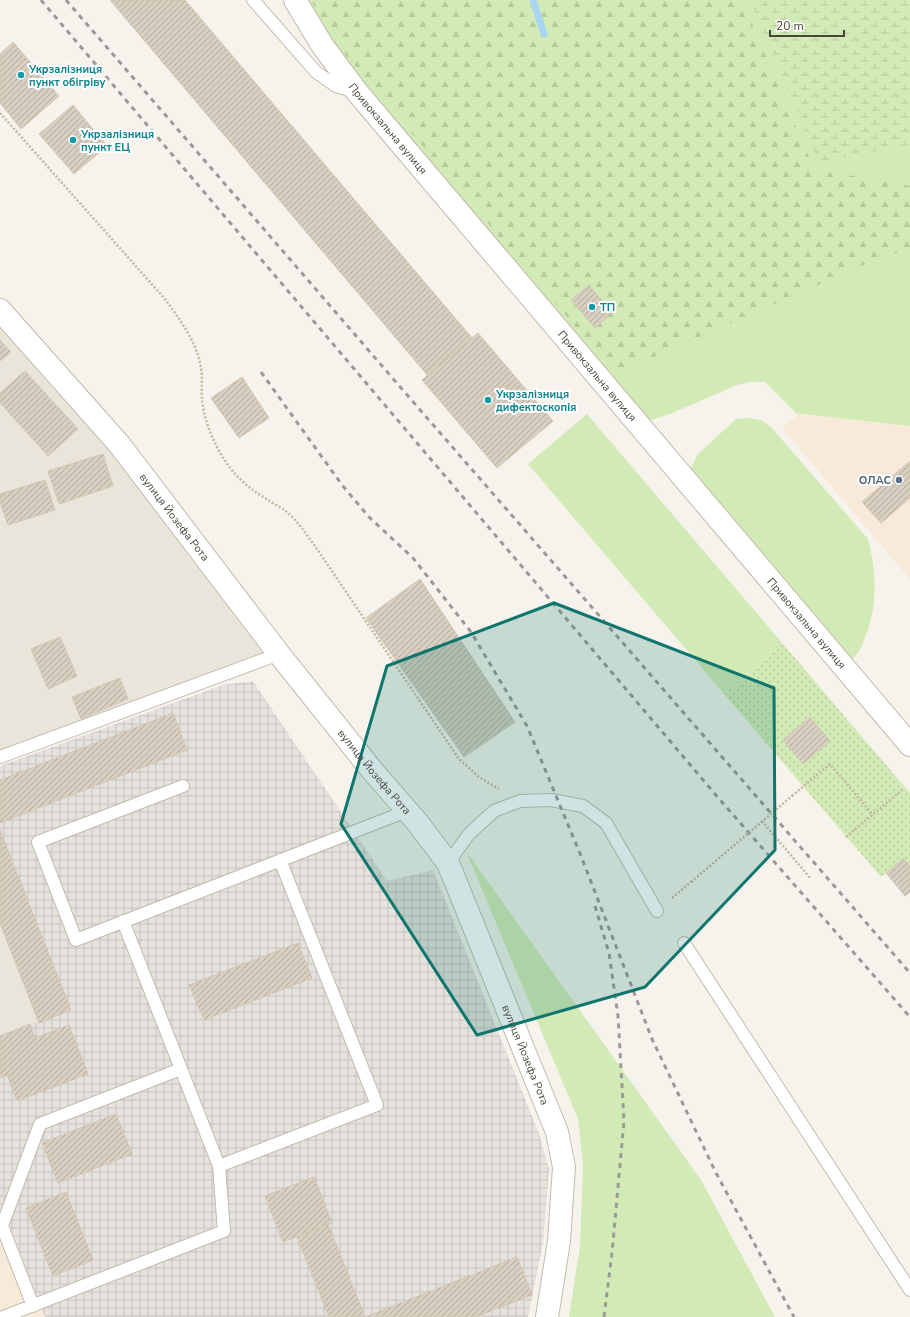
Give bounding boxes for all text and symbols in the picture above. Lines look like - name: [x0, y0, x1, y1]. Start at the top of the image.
- scale bar: [770, 12, 844, 38]
- text: 20 m: [776, 18, 804, 34]
- place label: Укрзалізниця пункт обігріву: [28, 62, 106, 90]
- marker: Укрзалізниця пункт обігріву: [16, 70, 26, 80]
- street label: Привокзальна вулиця: [345, 80, 431, 178]
- place label: Укрзалізниця пункт ЕЦ: [80, 127, 154, 155]
- marker: Укрзалізниця пункт ЕЦ: [68, 135, 78, 145]
- place label: ТП: [600, 300, 615, 315]
- marker: ТП: [587, 302, 597, 312]
- street label: Привокзальна вулиця: [554, 327, 640, 425]
- place label: Укрзалізниця дифектоскопія: [495, 387, 576, 415]
- marker: Укрзалізниця дифектоскопія: [483, 395, 493, 405]
- street label: вулиця Йозефа Рота: [136, 470, 213, 564]
- place label: ОЛАС: [859, 473, 892, 488]
- marker: ОЛАС: [894, 475, 904, 485]
- street label: Привокзальна вулиця: [763, 575, 849, 672]
- street label: вулиця Йозефа Рота: [334, 726, 414, 818]
- street label: вулиця Йозефа Рота: [498, 1003, 552, 1107]

